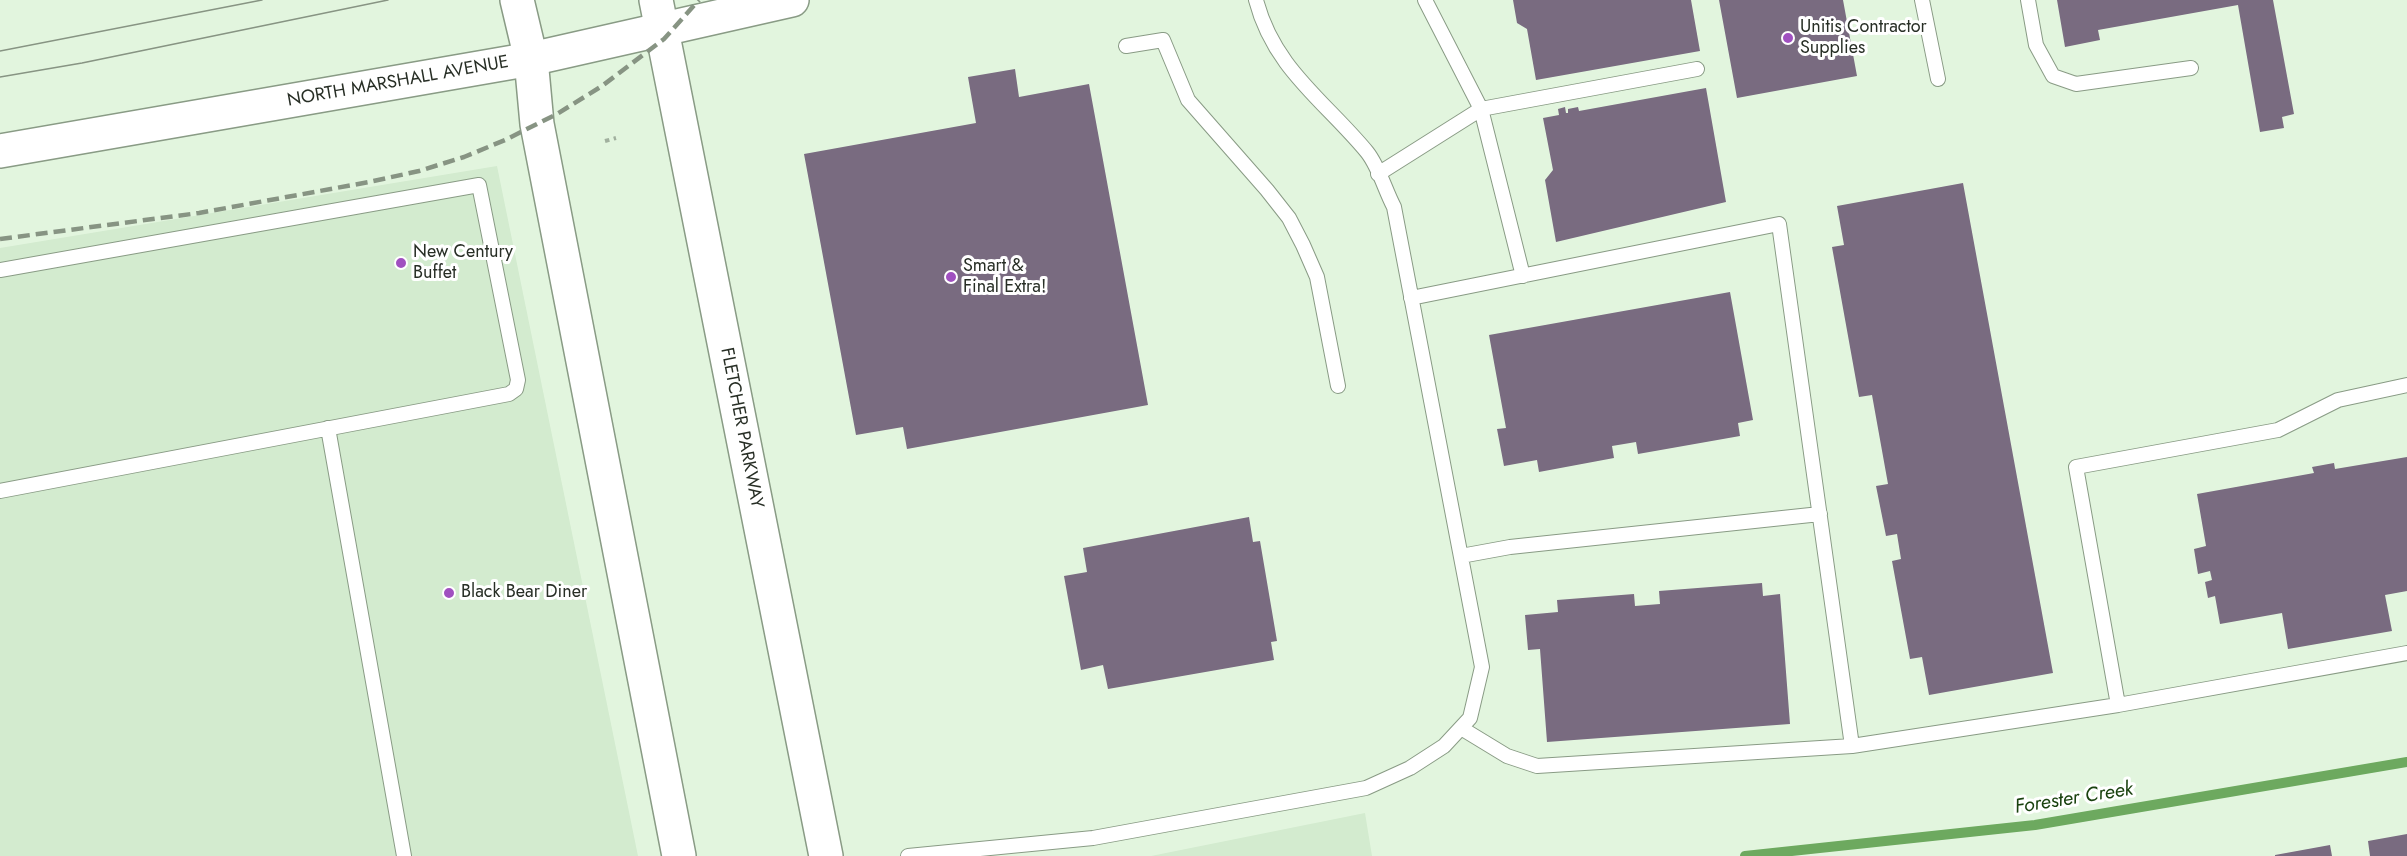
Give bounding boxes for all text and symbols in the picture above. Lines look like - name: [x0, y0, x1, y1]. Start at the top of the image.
- place label: Unitis Contractor Supplies: [1800, 17, 1927, 60]
- marker: Unitis Contractor Supplies: [1781, 31, 1795, 45]
- street label: NORTH MARSHALL AVENUE: [286, 52, 510, 112]
- place label: New Century Buffet: [413, 242, 513, 284]
- marker: New Century Buffet: [394, 256, 408, 270]
- place label: Smart & Final Extra!: [963, 256, 1046, 298]
- marker: Smart & Final Extra!: [944, 270, 958, 284]
- street label: FLETCHER PARKWAY: [715, 346, 767, 510]
- place label: Black Bear Diner: [461, 582, 587, 604]
- marker: Black Bear Diner: [442, 586, 456, 600]
- water label: Forester Creek: [2013, 778, 2135, 820]

